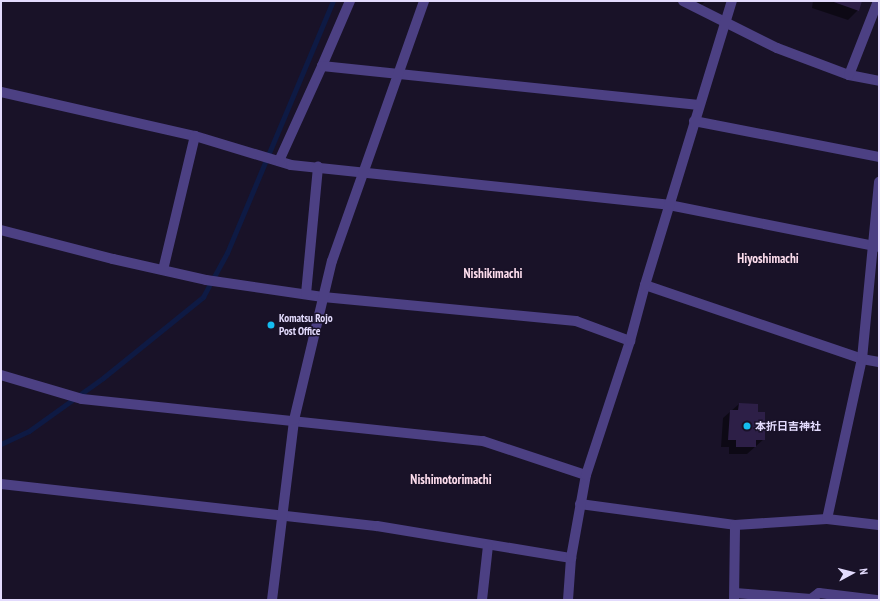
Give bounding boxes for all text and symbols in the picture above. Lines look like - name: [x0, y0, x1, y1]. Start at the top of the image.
- district label: Hiyoshimachi: [737, 251, 799, 267]
- district label: Nishikimachi: [464, 266, 522, 282]
- place label: Komatsu Rojo Post Office: [279, 312, 333, 338]
- marker: Komatsu Rojo Post Office: [266, 320, 276, 330]
- place label: 本折日吉神社: [755, 419, 821, 433]
- marker: 本折日吉神社: [742, 421, 752, 431]
- district label: Nishimotorimachi: [410, 472, 492, 488]
- north arrow: [832, 553, 872, 593]
- text: N: [857, 568, 871, 575]

